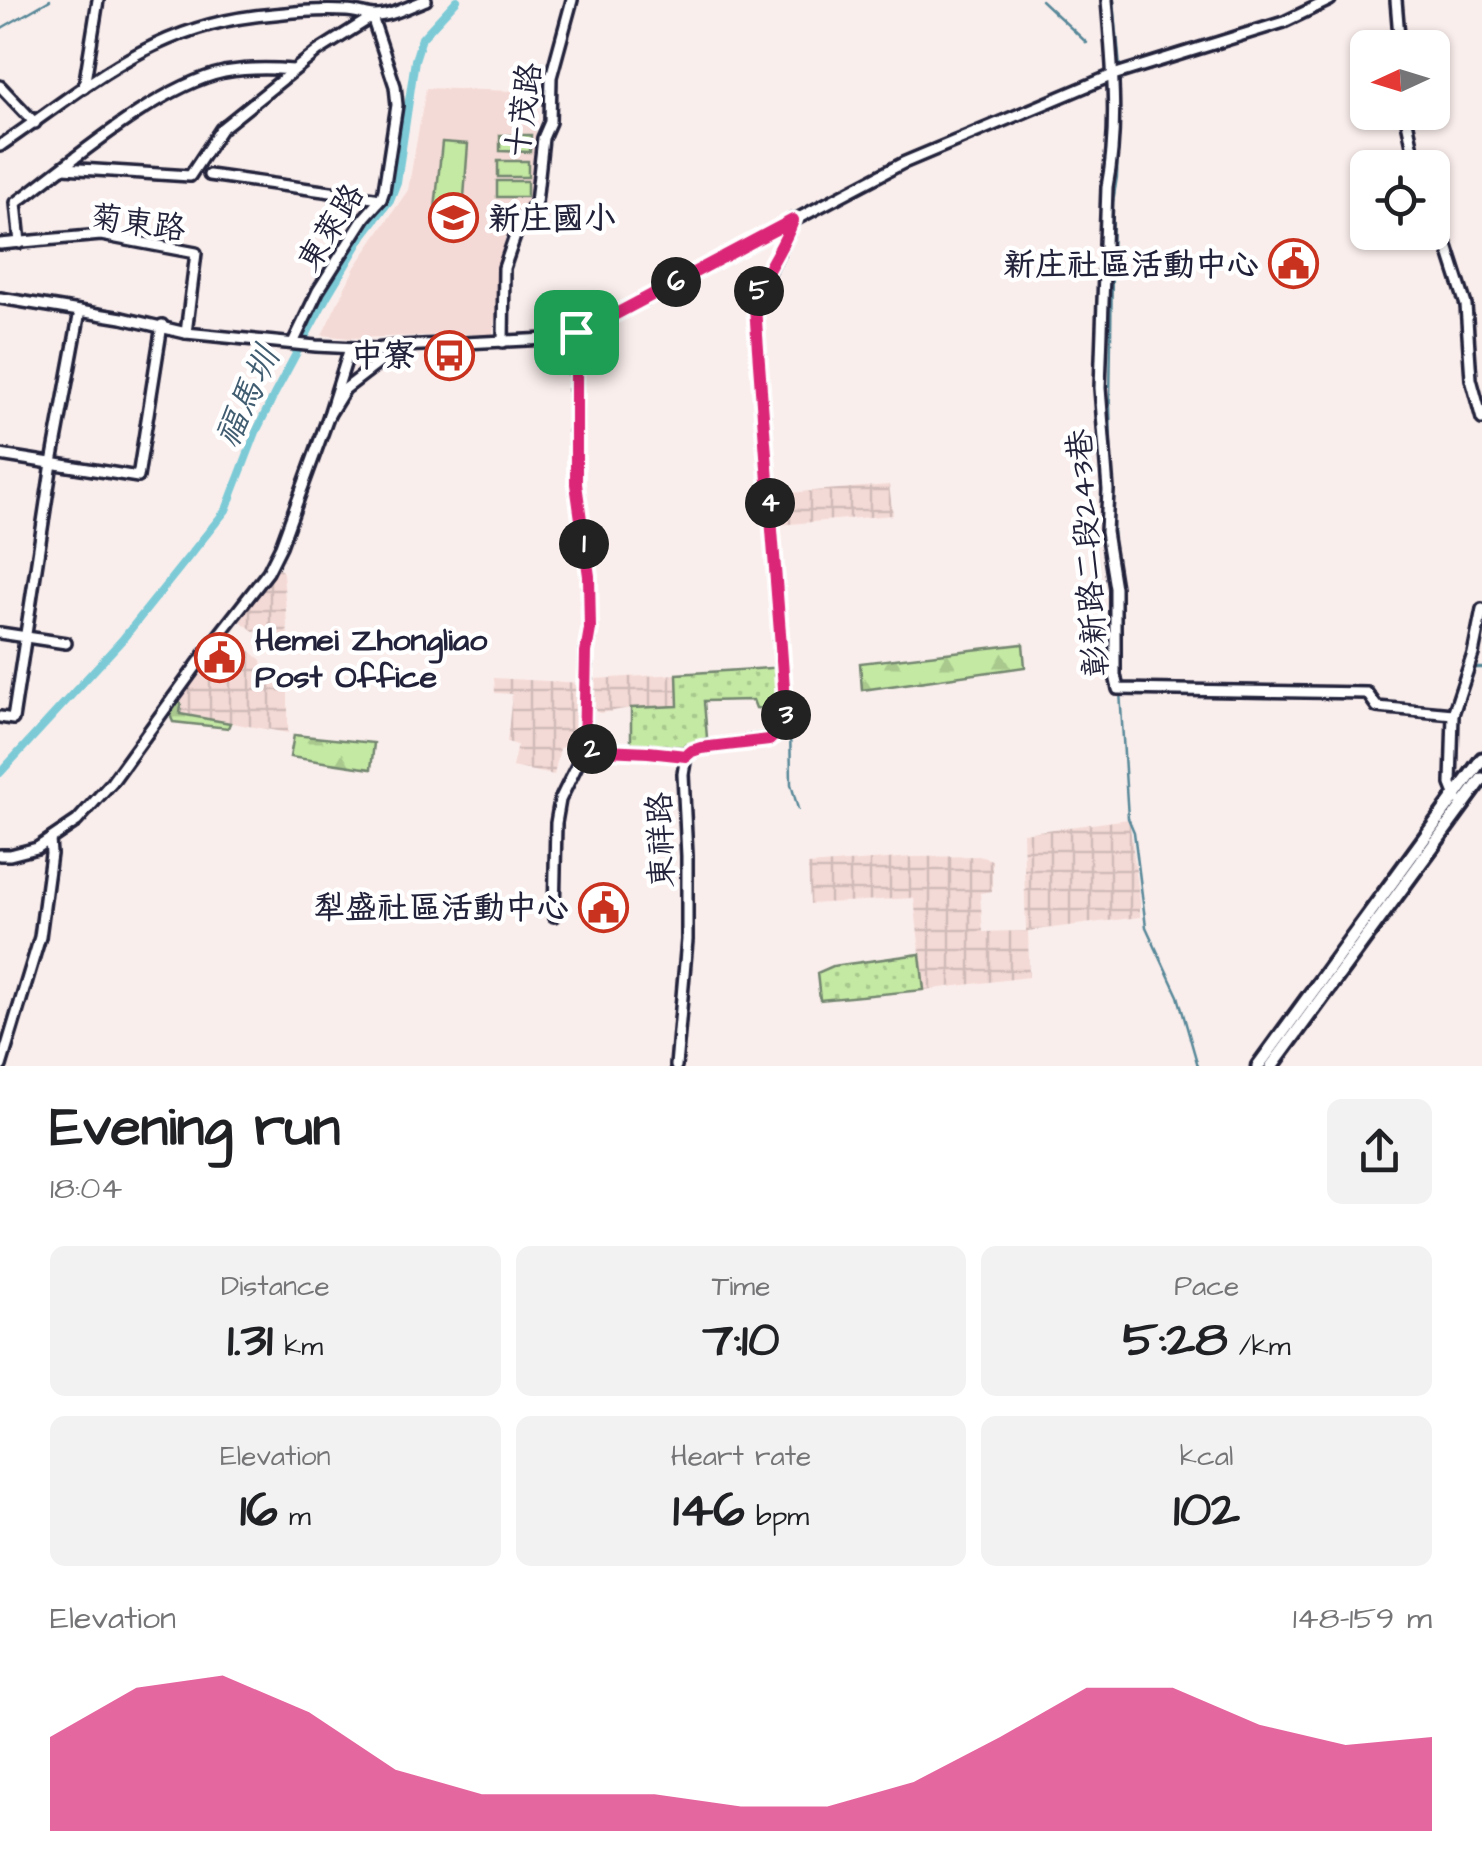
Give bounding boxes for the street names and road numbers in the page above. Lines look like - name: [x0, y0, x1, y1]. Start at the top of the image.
- street label: 十茂路: [496, 60, 553, 161]
- street label: 東萊路: [287, 175, 376, 280]
- street label: 菊東路: [87, 195, 188, 252]
- street label: 彰新路二段243巷: [1057, 427, 1120, 678]
- street label: 東祥路: [637, 791, 686, 889]

